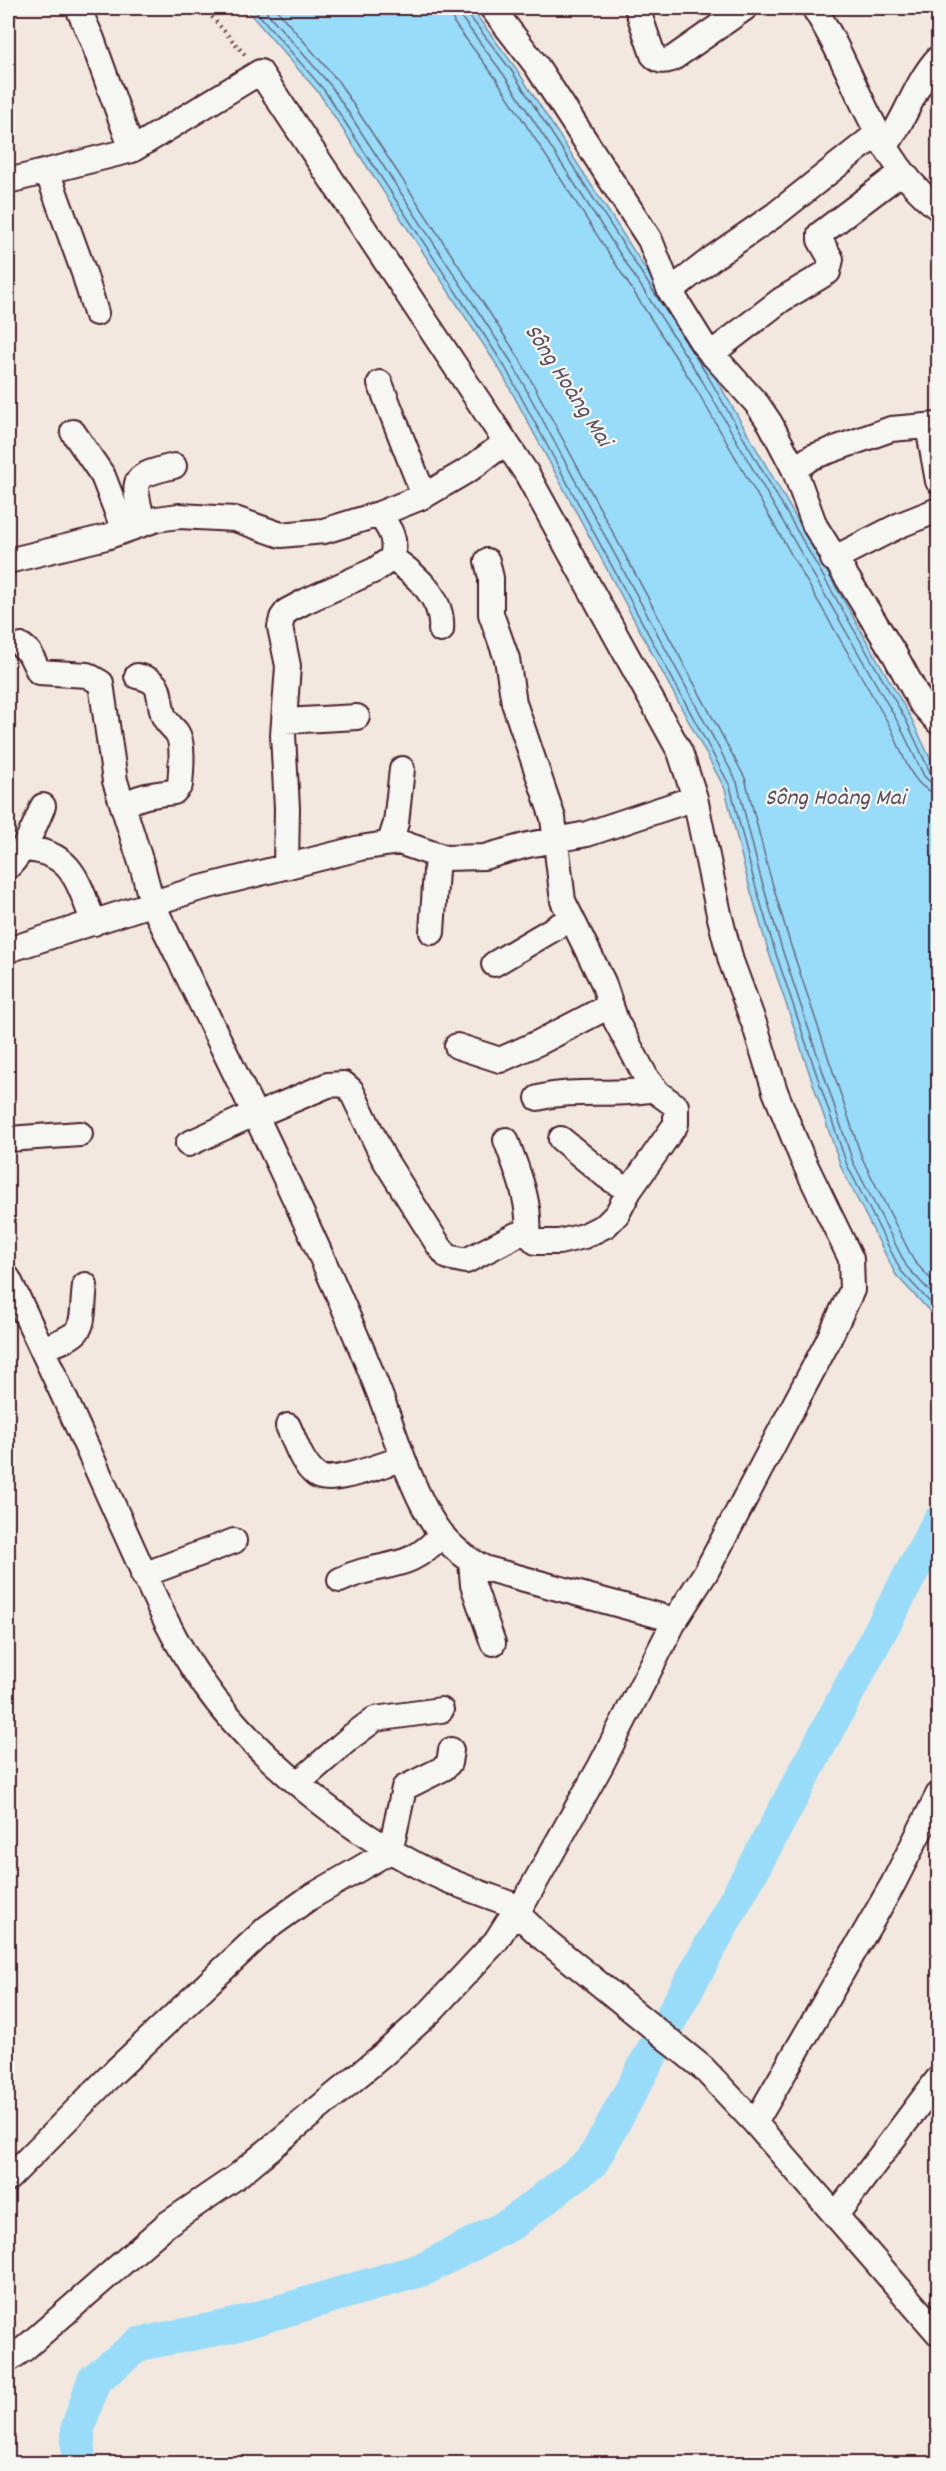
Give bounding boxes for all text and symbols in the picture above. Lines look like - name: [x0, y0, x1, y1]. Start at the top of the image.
- water label: Sông Hoàng Mai: [515, 318, 621, 457]
- water label: Sông Hoàng Mai: [765, 782, 909, 816]

